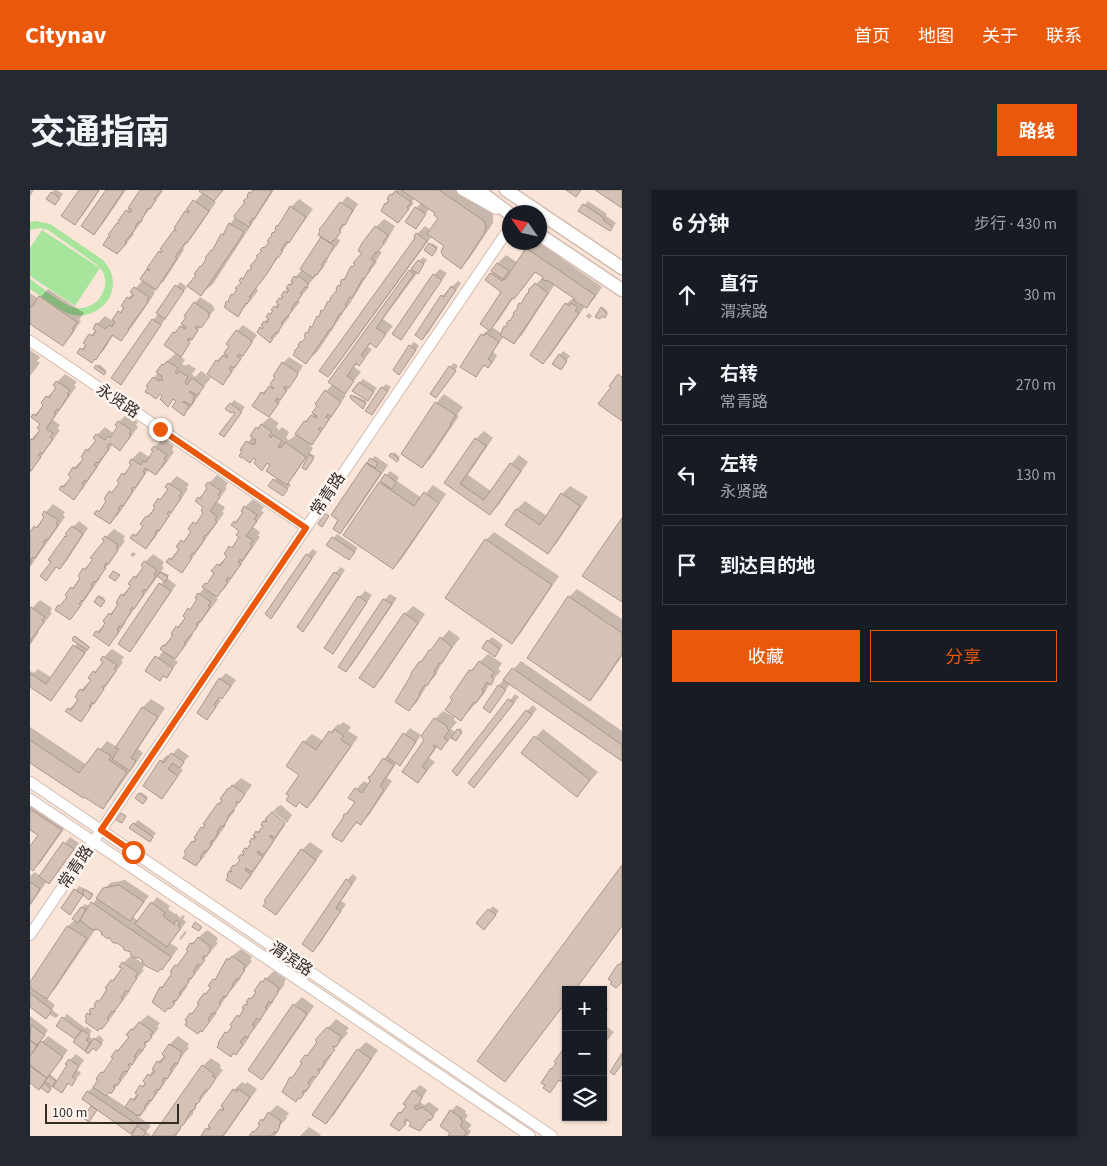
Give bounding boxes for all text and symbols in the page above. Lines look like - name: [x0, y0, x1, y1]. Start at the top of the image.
- text: Citynav: [25, 18, 106, 53]
- text: 首页: [854, 24, 890, 49]
- text: 地图: [918, 24, 954, 49]
- text: 关于: [982, 24, 1018, 49]
- text: 联系: [1046, 24, 1082, 49]
- button: 路线: [997, 104, 1077, 156]
- text: 交通指南: [30, 108, 170, 158]
- north arrow: [502, 205, 547, 250]
- text: 6 分钟: [672, 209, 729, 239]
- text: 步行 · 430 m: [974, 213, 1057, 235]
- text: 直行: [720, 271, 758, 298]
- icon: ahead: [673, 281, 701, 309]
- text: 30 m: [1024, 284, 1056, 306]
- text: 渭滨路: [720, 301, 768, 323]
- text: 右转: [720, 361, 758, 388]
- icon: right: [673, 371, 701, 399]
- text: 270 m: [1016, 374, 1056, 396]
- street label: 永贤路: [92, 378, 144, 424]
- text: 常青路: [720, 391, 768, 413]
- route end: [149, 418, 172, 441]
- text: 左转: [720, 451, 758, 478]
- icon: left: [673, 461, 701, 489]
- text: 130 m: [1016, 464, 1056, 486]
- street label: 常青路: [305, 468, 351, 520]
- text: 永贤路: [720, 481, 768, 503]
- icon: arrive: [673, 551, 701, 579]
- text: 到达目的地: [720, 553, 815, 580]
- button: 收藏: [672, 630, 860, 682]
- button: 分享: [870, 630, 1057, 682]
- street label: 常青路: [53, 841, 99, 893]
- route start: [122, 841, 145, 864]
- street label: 渭滨路: [265, 936, 317, 982]
- map controls: [562, 986, 607, 1121]
- button: +: [562, 986, 607, 1031]
- button: −: [562, 1031, 607, 1076]
- button: layers: [562, 1076, 607, 1121]
- scale bar: [45, 1101, 179, 1124]
- text: 100 m: [52, 1103, 87, 1123]

